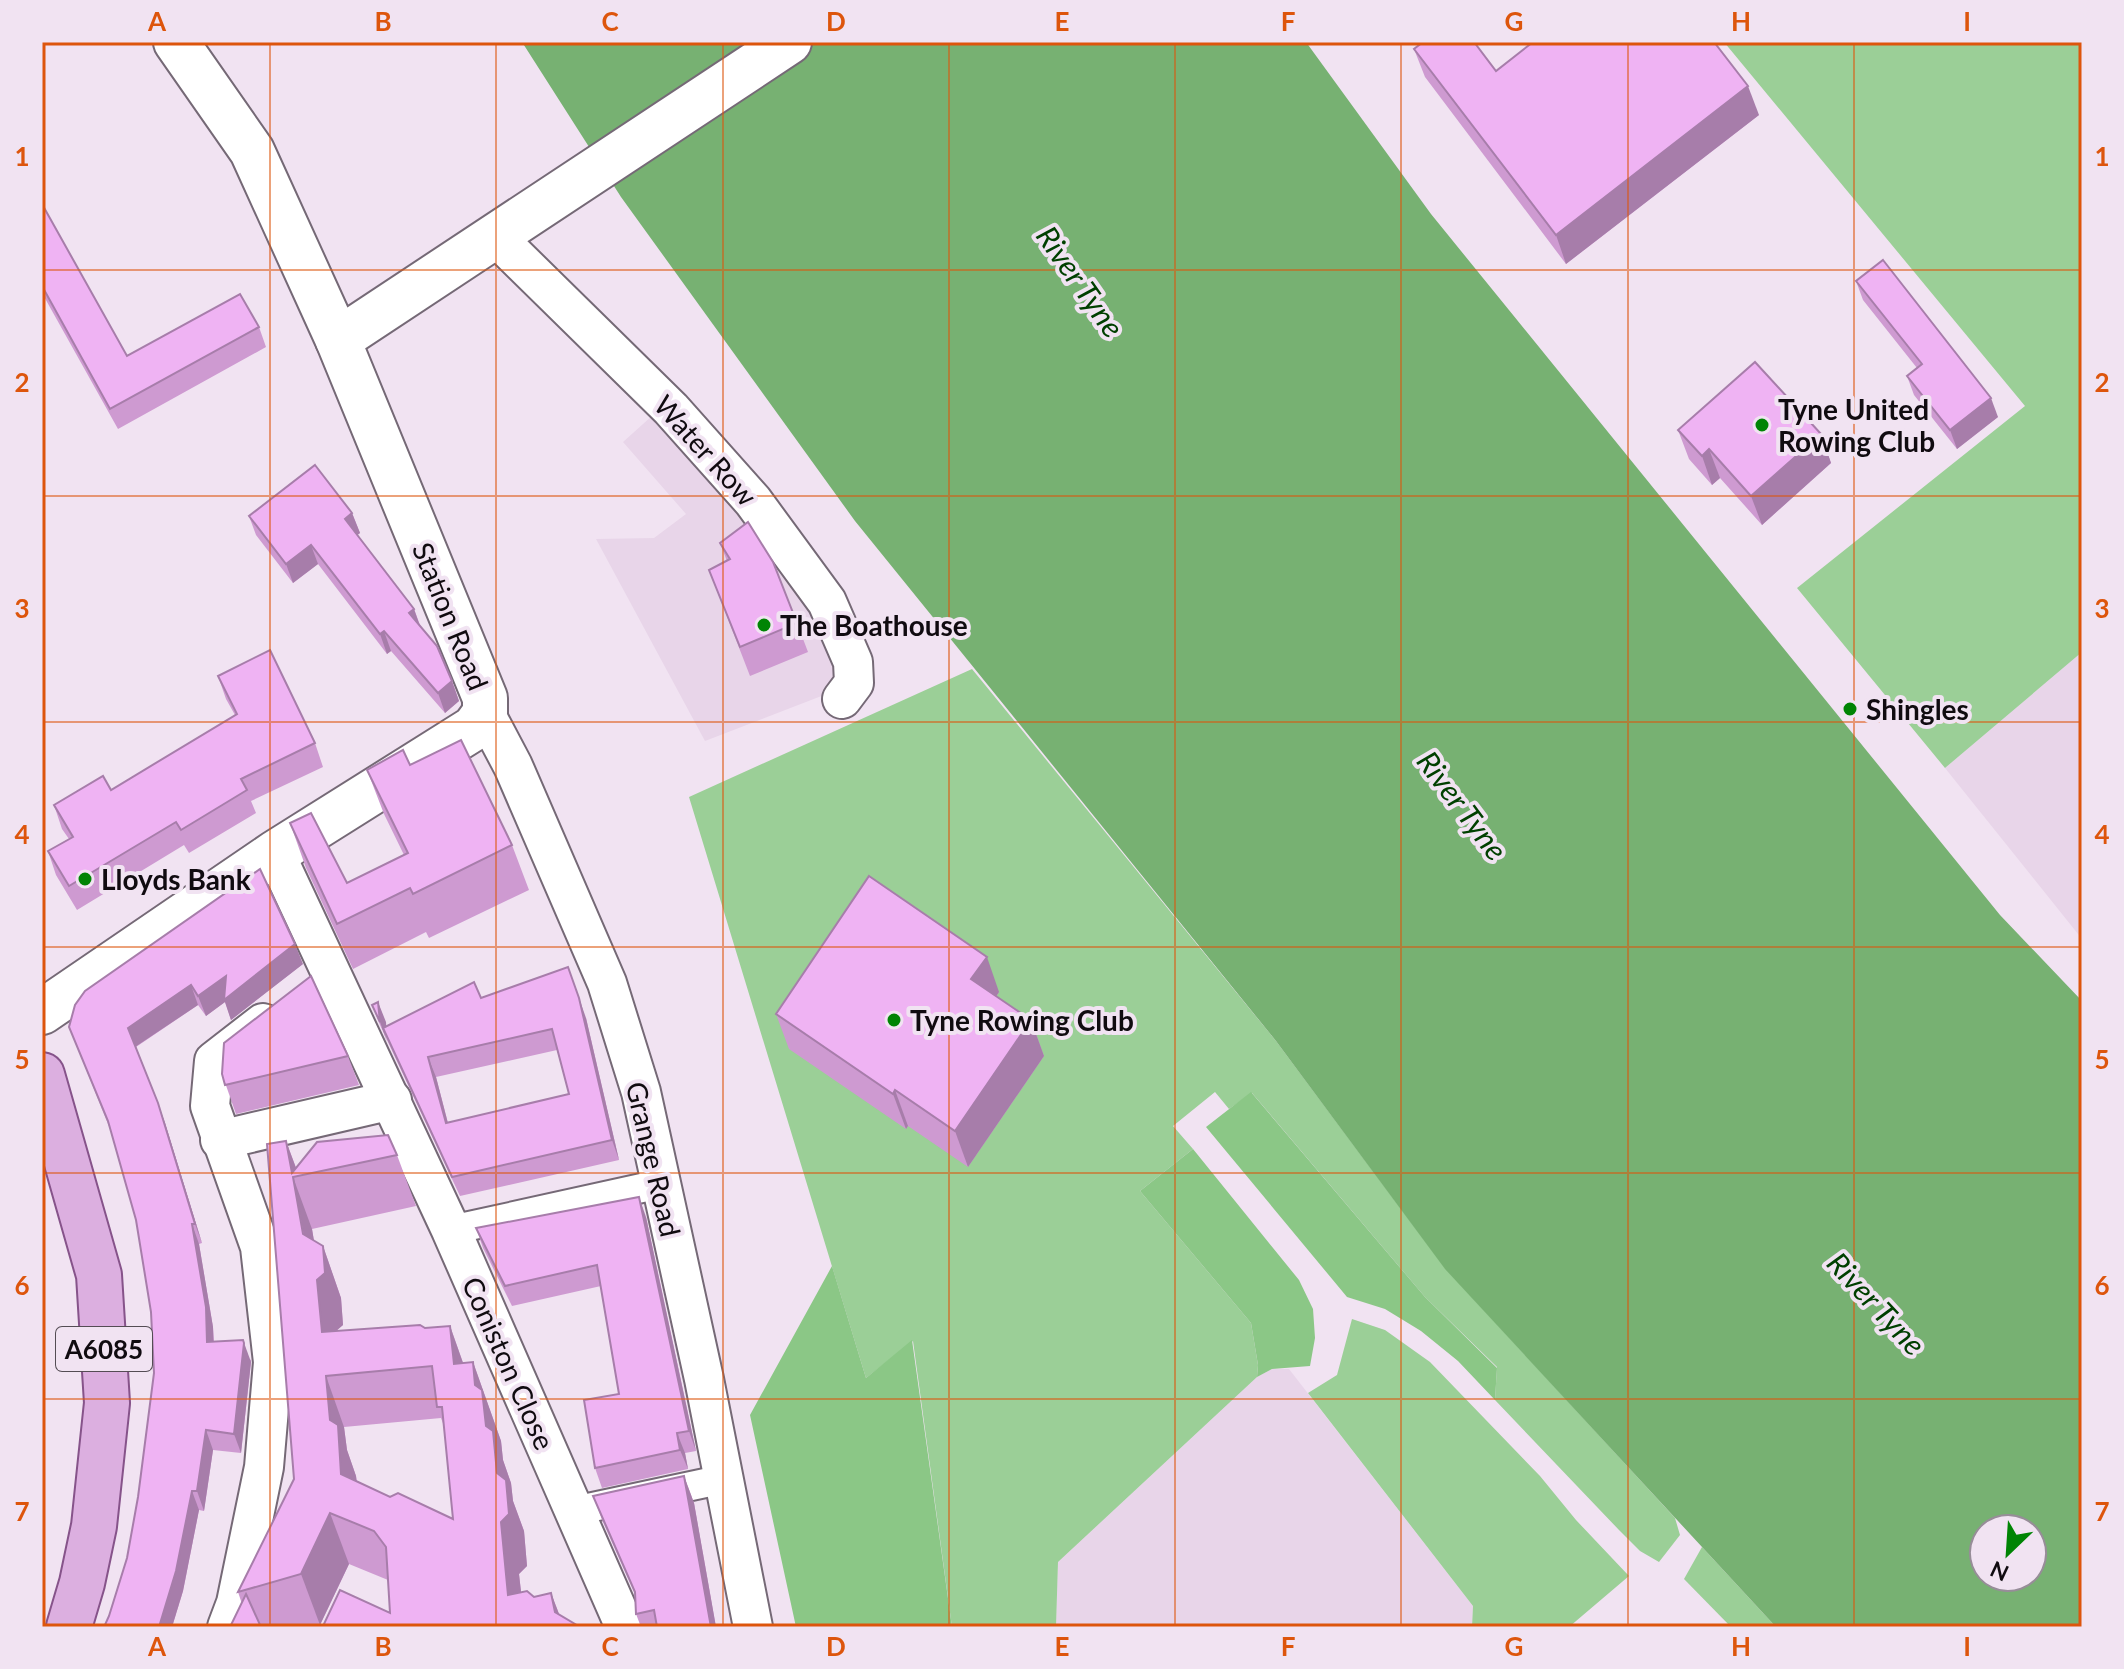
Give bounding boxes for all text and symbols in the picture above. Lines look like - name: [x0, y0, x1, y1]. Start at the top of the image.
- text: A: [147, 5, 167, 37]
- text: B: [374, 5, 392, 37]
- text: C: [601, 5, 619, 37]
- text: D: [826, 5, 846, 37]
- text: E: [1055, 5, 1069, 37]
- text: F: [1281, 5, 1295, 37]
- text: G: [1505, 5, 1523, 37]
- text: H: [1731, 5, 1751, 37]
- text: I: [1963, 5, 1971, 37]
- text: 1: [14, 140, 30, 172]
- text: 1: [2094, 140, 2110, 172]
- water label: River Tyne: [1030, 219, 1132, 343]
- text: 2: [14, 366, 30, 398]
- text: 2: [2094, 366, 2110, 398]
- street label: Water Row: [648, 388, 764, 512]
- place label: Tyne United Rowing Club: [1778, 392, 1935, 458]
- marker: Tyne United Rowing Club: [1753, 416, 1771, 434]
- street label: Station Road: [406, 537, 496, 695]
- text: 3: [14, 592, 30, 624]
- text: 3: [2094, 592, 2110, 624]
- place label: The Boathouse: [780, 608, 968, 642]
- marker: The Boathouse: [755, 616, 773, 634]
- place label: Shingles: [1866, 692, 1969, 726]
- marker: Shingles: [1841, 700, 1859, 718]
- water label: River Tyne: [1410, 743, 1516, 867]
- text: 4: [14, 818, 30, 850]
- text: 4: [2094, 818, 2110, 850]
- place label: Lloyds Bank: [101, 862, 251, 896]
- marker: Lloyds Bank: [76, 870, 94, 888]
- place label: Tyne Rowing Club: [910, 1003, 1134, 1037]
- marker: Tyne Rowing Club: [885, 1011, 903, 1029]
- text: 5: [14, 1043, 30, 1075]
- text: 5: [2094, 1043, 2110, 1075]
- street label: Grange Road: [620, 1078, 688, 1240]
- water label: River Tyne: [1820, 1244, 1934, 1362]
- text: 6: [14, 1269, 30, 1301]
- text: 6: [2094, 1269, 2110, 1301]
- street label: Coniston Close: [456, 1271, 562, 1455]
- road number: A6085: [56, 1327, 152, 1371]
- text: 7: [14, 1495, 30, 1527]
- text: 7: [2094, 1495, 2110, 1527]
- north arrow: [1968, 1513, 2048, 1593]
- text: N: [1986, 1556, 2013, 1587]
- text: A: [147, 1630, 167, 1662]
- text: B: [374, 1630, 392, 1662]
- text: C: [601, 1630, 619, 1662]
- text: D: [826, 1630, 846, 1662]
- text: E: [1055, 1630, 1069, 1662]
- text: F: [1281, 1630, 1295, 1662]
- text: G: [1505, 1630, 1523, 1662]
- text: H: [1731, 1630, 1751, 1662]
- text: I: [1963, 1630, 1971, 1662]

